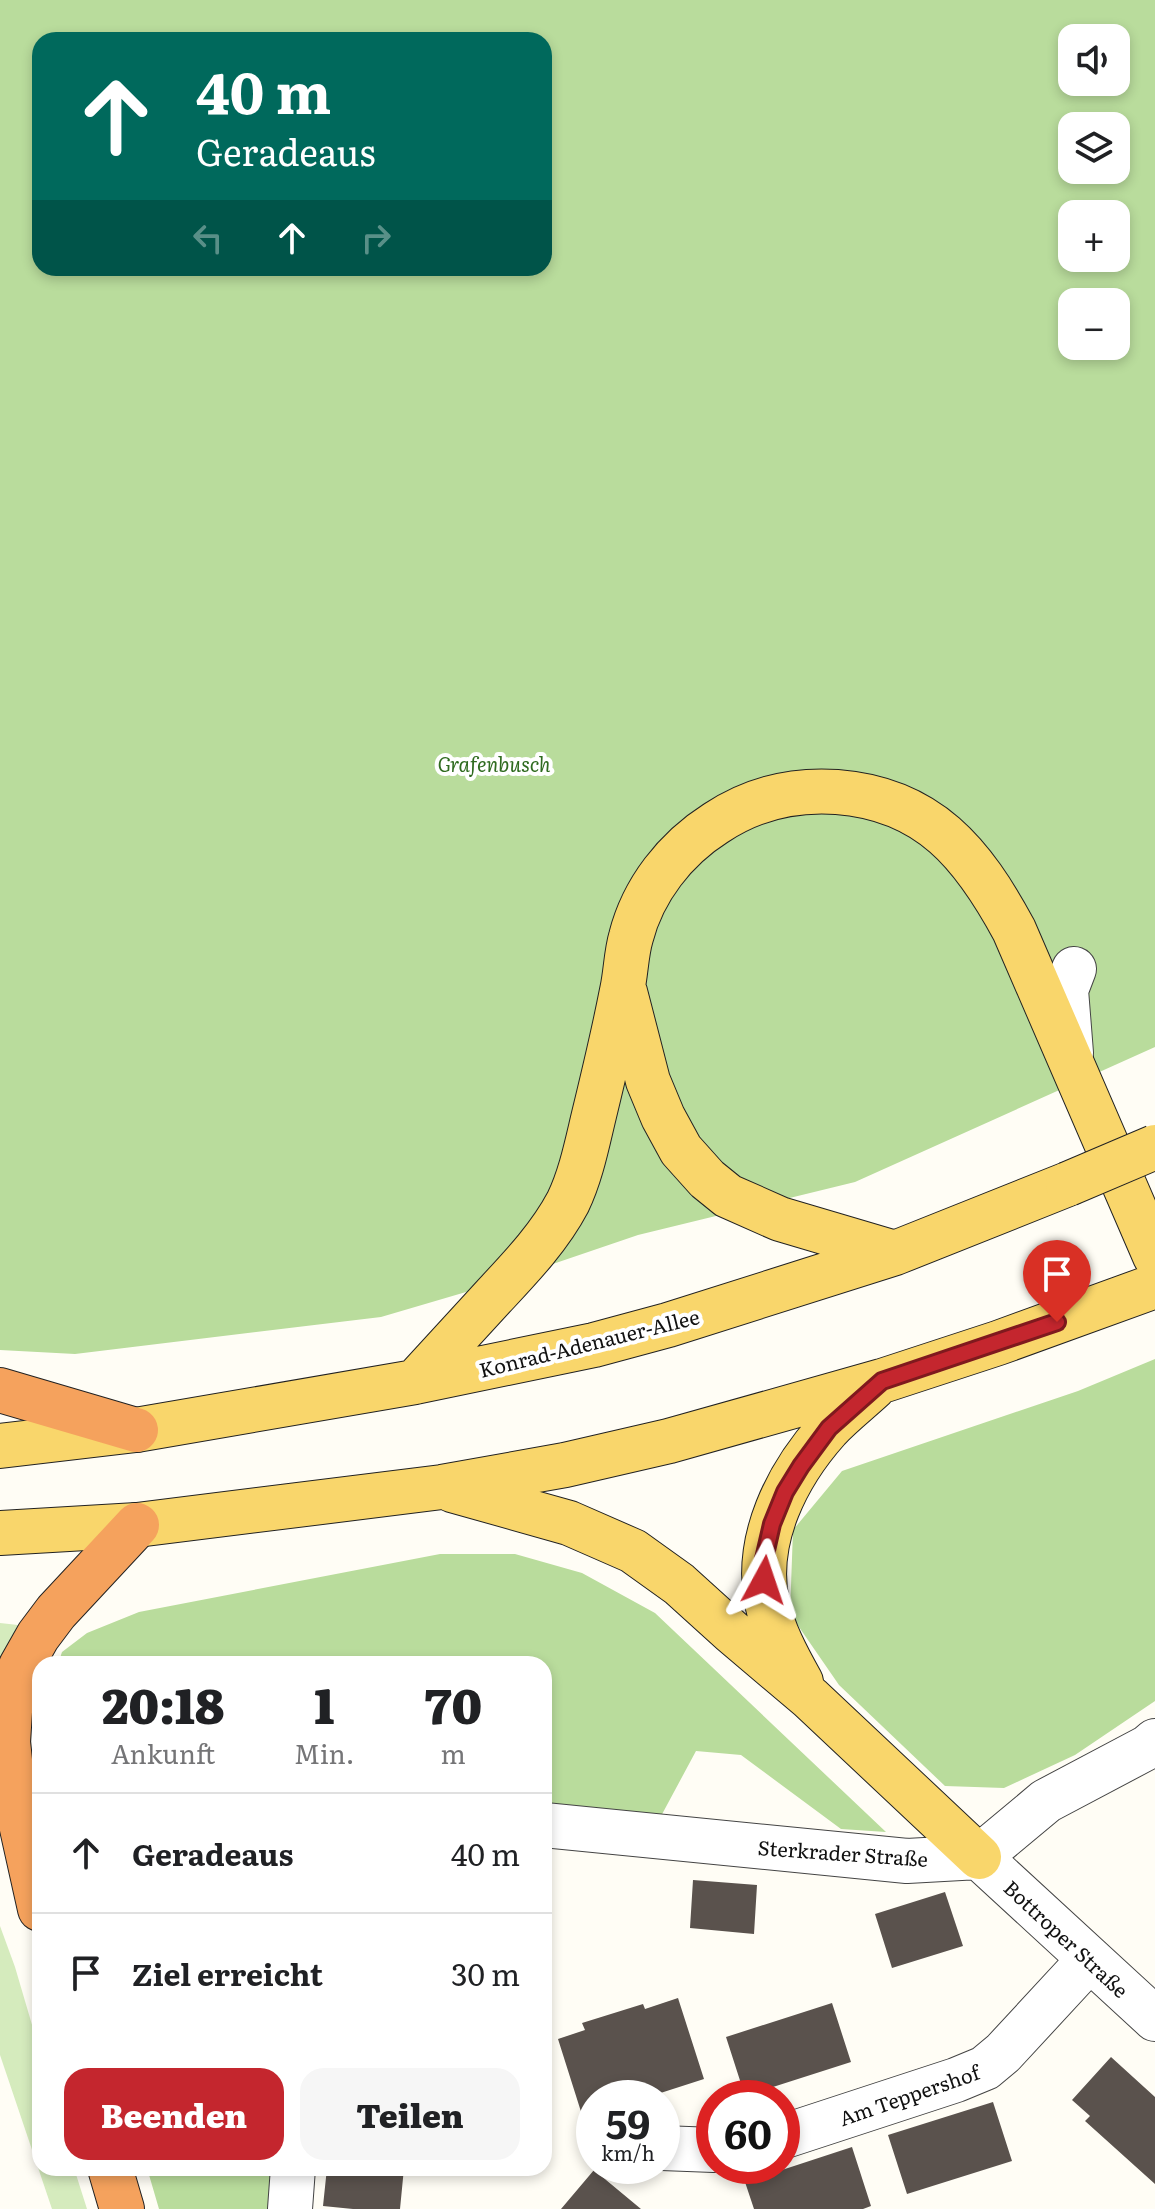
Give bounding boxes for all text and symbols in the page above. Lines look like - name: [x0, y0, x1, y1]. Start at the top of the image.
- map controls: [1058, 24, 1130, 360]
- button: sound: [1058, 24, 1130, 96]
- text: 40 m: [196, 48, 331, 131]
- icon: ahead: [64, 64, 168, 168]
- button: layers: [1058, 112, 1130, 184]
- text: Geradeaus: [196, 124, 376, 177]
- button: +: [1058, 200, 1130, 272]
- icon: left: [186, 216, 230, 260]
- icon: ahead: [270, 216, 314, 260]
- icon: right: [354, 216, 398, 260]
- button: −: [1058, 288, 1130, 360]
- park label: Grafenbusch: [437, 748, 551, 778]
- pin: [1023, 1240, 1091, 1322]
- icon: arrive: [1035, 1252, 1079, 1296]
- street label: Konrad-Adenauer-Allee: [476, 1300, 702, 1384]
- position arrow: [722, 1538, 806, 1622]
- text: 20:18: [102, 1668, 224, 1739]
- text: 1: [314, 1668, 334, 1739]
- text: 70: [424, 1668, 482, 1739]
- text: Ankunft: [111, 1733, 215, 1772]
- text: Min.: [294, 1733, 354, 1772]
- text: m: [441, 1733, 466, 1772]
- icon: ahead: [64, 1831, 108, 1875]
- text: Geradeaus: [132, 1831, 294, 1875]
- text: 40 m: [451, 1831, 520, 1875]
- street label: Sterkrader Straße: [757, 1831, 929, 1873]
- street label: Bottroper Straße: [998, 1872, 1136, 2004]
- icon: arrive: [64, 1951, 108, 1995]
- text: Ziel erreicht: [132, 1951, 323, 1995]
- text: 30 m: [451, 1951, 520, 1995]
- street label: Am Teppershof: [835, 2055, 986, 2132]
- button: Beenden: [64, 2068, 284, 2160]
- button: Teilen: [300, 2068, 520, 2160]
- speed limit sign: 60: [696, 2080, 800, 2184]
- text: 59: [606, 2092, 650, 2151]
- text: km/h: [601, 2137, 655, 2167]

